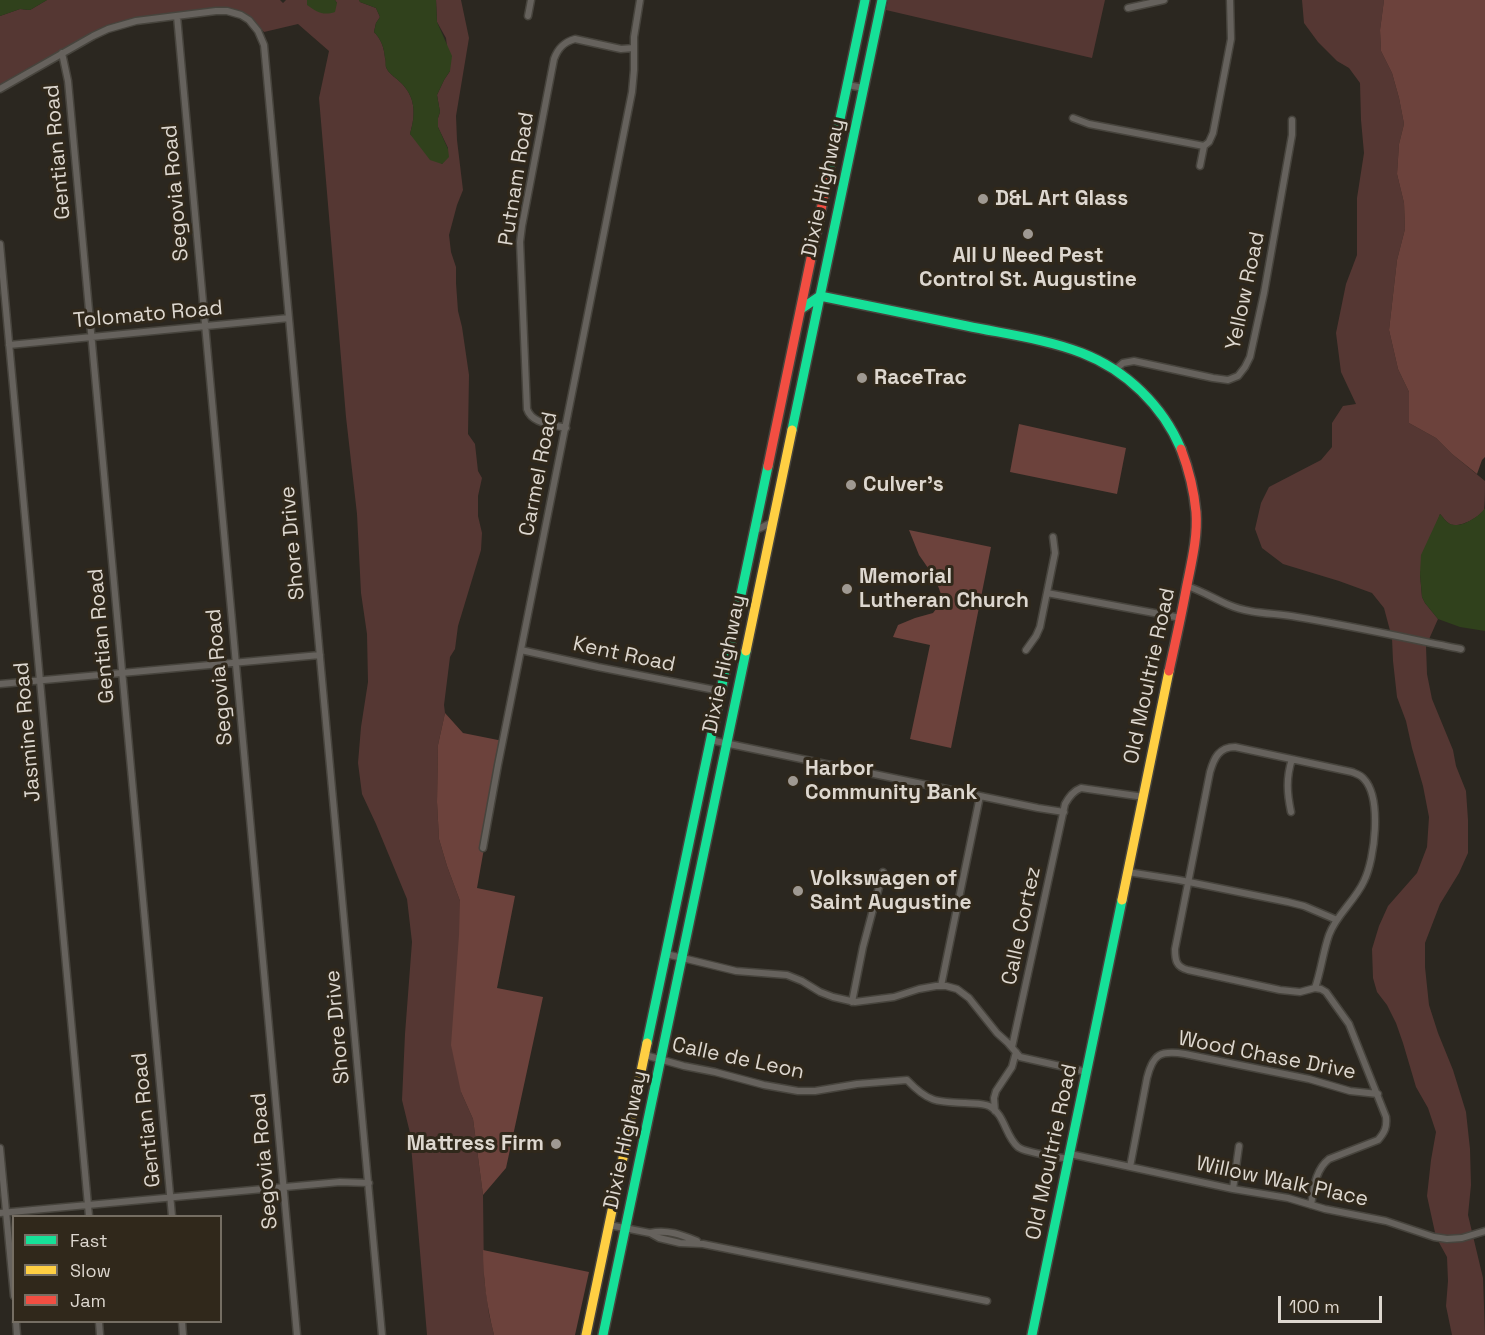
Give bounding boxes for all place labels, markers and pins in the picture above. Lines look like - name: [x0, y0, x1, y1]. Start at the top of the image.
- place label: D&L Art Glass: [995, 186, 1128, 212]
- marker: D&L Art Glass: [976, 192, 990, 206]
- marker: All U Need Pest Control St. Augustine: [1021, 227, 1035, 241]
- place label: All U Need Pest Control St. Augustine: [919, 243, 1137, 293]
- place label: RaceTrac: [874, 365, 967, 391]
- marker: RaceTrac: [855, 371, 869, 385]
- place label: Culver's: [863, 472, 944, 498]
- marker: Culver's: [844, 478, 858, 492]
- place label: Memorial Lutheran Church: [859, 564, 1029, 614]
- marker: Memorial Lutheran Church: [840, 582, 854, 596]
- place label: Harbor Community Bank: [805, 756, 977, 806]
- marker: Harbor Community Bank: [786, 774, 800, 788]
- place label: Volkswagen of Saint Augustine: [810, 866, 972, 916]
- marker: Volkswagen of Saint Augustine: [791, 884, 805, 898]
- place label: Mattress Firm: [406, 1131, 544, 1157]
- marker: Mattress Firm: [549, 1137, 563, 1151]

